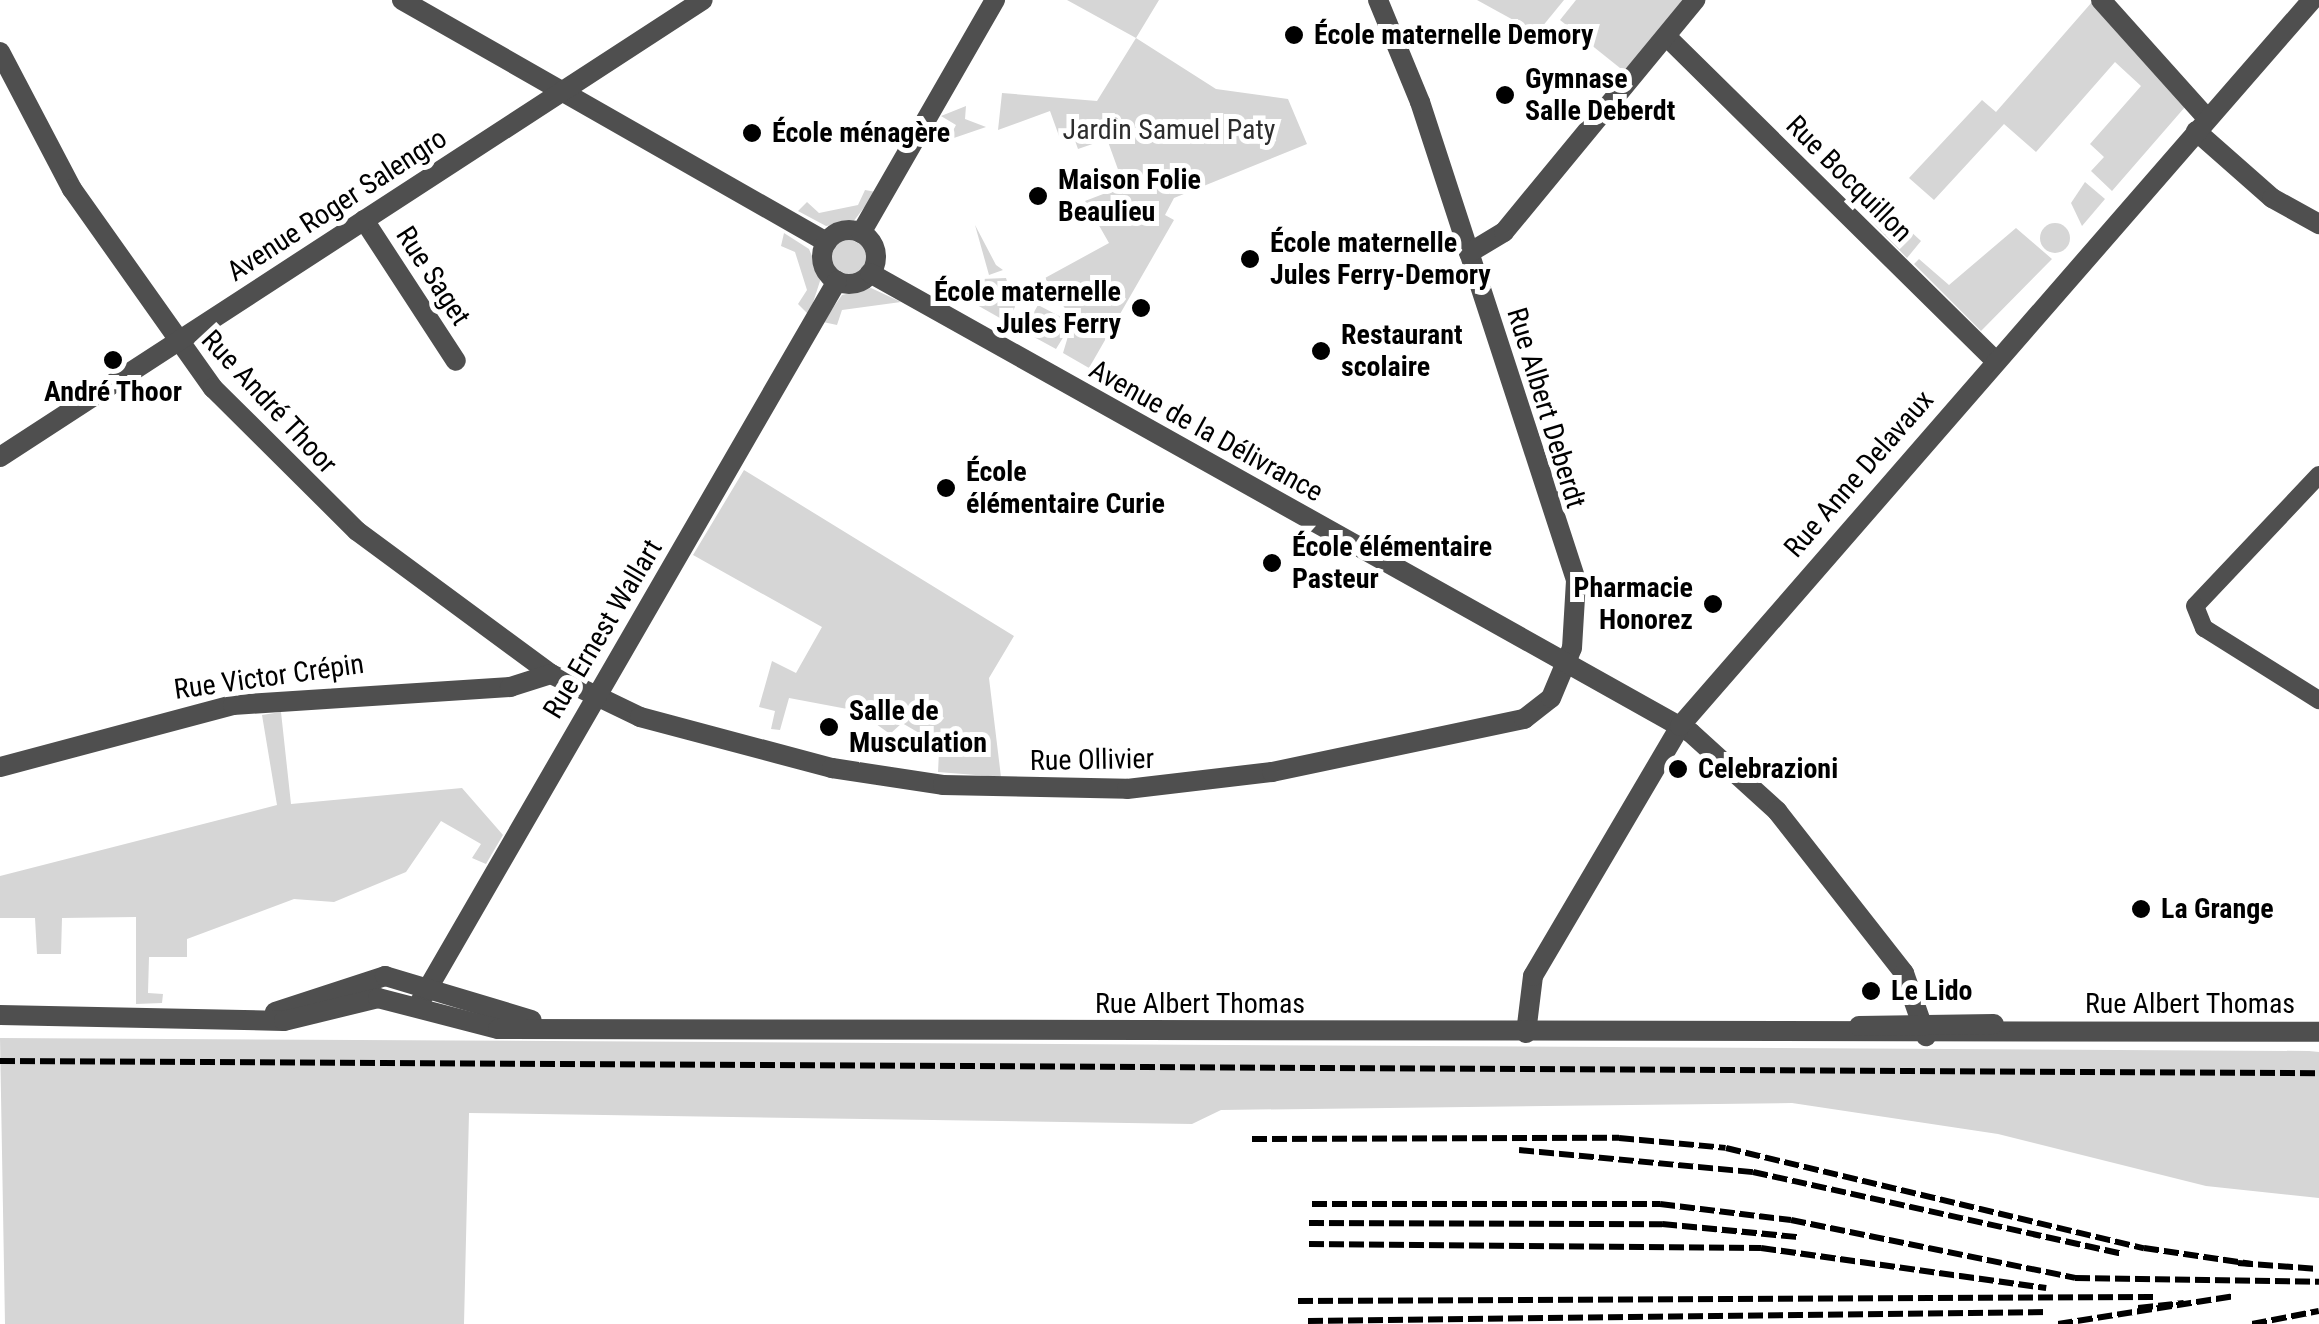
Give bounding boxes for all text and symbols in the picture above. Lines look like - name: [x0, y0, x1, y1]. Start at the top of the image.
- place label: École maternelle Demory: [1314, 18, 1593, 52]
- marker: École maternelle Demory: [1283, 24, 1305, 46]
- place label: Gymnase Salle Deberdt: [1525, 62, 1675, 128]
- marker: Gymnase Salle Deberdt: [1494, 84, 1516, 106]
- street label: Rue Bocquillon: [1779, 109, 1919, 249]
- park label: Jardin Samuel Paty: [1063, 113, 1275, 147]
- place label: École ménagère: [772, 116, 950, 150]
- street label: Avenue Roger Salengro: [221, 121, 453, 289]
- marker: École ménagère: [741, 122, 763, 144]
- place label: Maison Folie Beaulieu: [1058, 163, 1201, 229]
- marker: Maison Folie Beaulieu: [1027, 185, 1049, 207]
- street label: Rue Saget: [389, 220, 477, 332]
- place label: École maternelle Jules Ferry-Demory: [1270, 226, 1491, 292]
- marker: École maternelle Jules Ferry-Demory: [1239, 248, 1261, 270]
- place label: École maternelle Jules Ferry: [934, 275, 1121, 341]
- marker: École maternelle Jules Ferry: [1130, 297, 1152, 319]
- street label: Rue Albert Deberdt: [1500, 304, 1592, 512]
- place label: Restaurant scolaire: [1341, 318, 1463, 384]
- street label: Rue André Thoor: [194, 323, 344, 481]
- marker: Restaurant scolaire: [1310, 340, 1332, 362]
- marker: André Thoor: [102, 349, 124, 371]
- street label: Avenue de la Délivrance: [1083, 353, 1329, 509]
- place label: André Thoor: [44, 375, 182, 409]
- street label: Rue Anne Delavaux: [1777, 384, 1941, 564]
- place label: École élémentaire Curie: [966, 455, 1165, 521]
- marker: École élémentaire Curie: [935, 477, 957, 499]
- place label: École élémentaire Pasteur: [1292, 530, 1492, 596]
- street label: Rue Ernest Wallart: [536, 534, 670, 724]
- marker: École élémentaire Pasteur: [1261, 552, 1283, 574]
- place label: Pharmacie Honorez: [1574, 571, 1693, 637]
- marker: Pharmacie Honorez: [1702, 593, 1724, 615]
- street label: Rue Victor Crépin: [172, 647, 366, 707]
- place label: Salle de Musculation: [849, 694, 987, 760]
- marker: Salle de Musculation: [818, 716, 840, 738]
- street label: Rue Ollivier: [1030, 742, 1154, 778]
- place label: Celebrazioni: [1698, 752, 1838, 786]
- marker: Celebrazioni: [1667, 758, 1689, 780]
- place label: La Grange: [2161, 892, 2274, 926]
- marker: La Grange: [2130, 898, 2152, 920]
- place label: Le Lido: [1891, 974, 1973, 1008]
- marker: Le Lido: [1860, 980, 1882, 1002]
- street label: Rue Albert Thomas: [1095, 987, 1305, 1021]
- street label: Rue Albert Thomas: [2085, 987, 2295, 1021]

